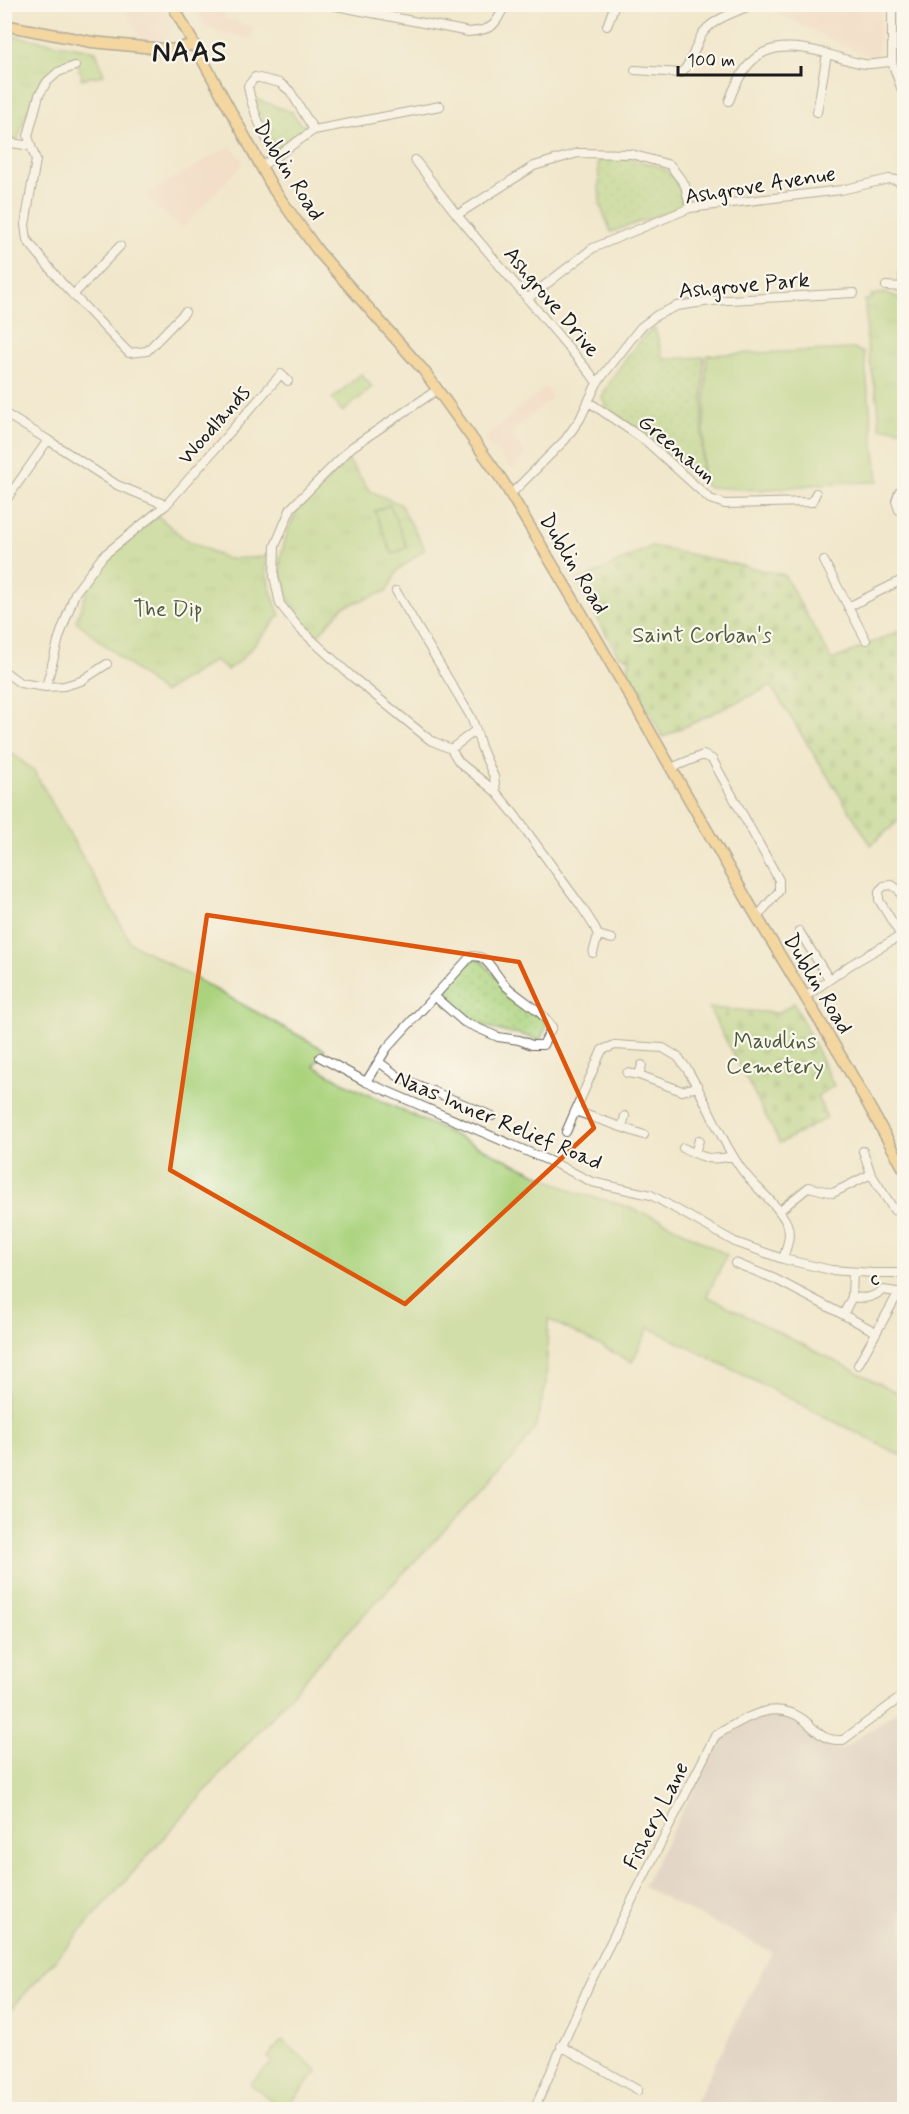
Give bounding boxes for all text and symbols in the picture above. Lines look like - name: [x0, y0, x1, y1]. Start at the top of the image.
- district label: NAAS: [152, 35, 228, 72]
- scale bar: [678, 39, 801, 77]
- text: 100 m: [687, 49, 735, 73]
- street label: Dublin Road: [247, 116, 330, 226]
- street label: Ashgrove Avenue: [683, 160, 838, 213]
- street label: Ashgrove Drive: [496, 241, 606, 364]
- street label: Ashgrove Park: [678, 266, 811, 307]
- street label: Woodlands: [172, 379, 257, 471]
- street label: Greenaun: [632, 409, 722, 491]
- street label: Dublin Road: [532, 508, 614, 620]
- park label: The Dip: [133, 596, 203, 624]
- park label: Saint Corban's: [632, 622, 772, 650]
- street label: Dublin Road: [776, 928, 858, 1040]
- park label: Maudlins Cemetery: [726, 1028, 824, 1081]
- street label: Naas Inner Relief Road: [390, 1064, 606, 1177]
- street label: c: [867, 1264, 882, 1294]
- street label: Fishery Lane: [618, 1757, 696, 1875]

